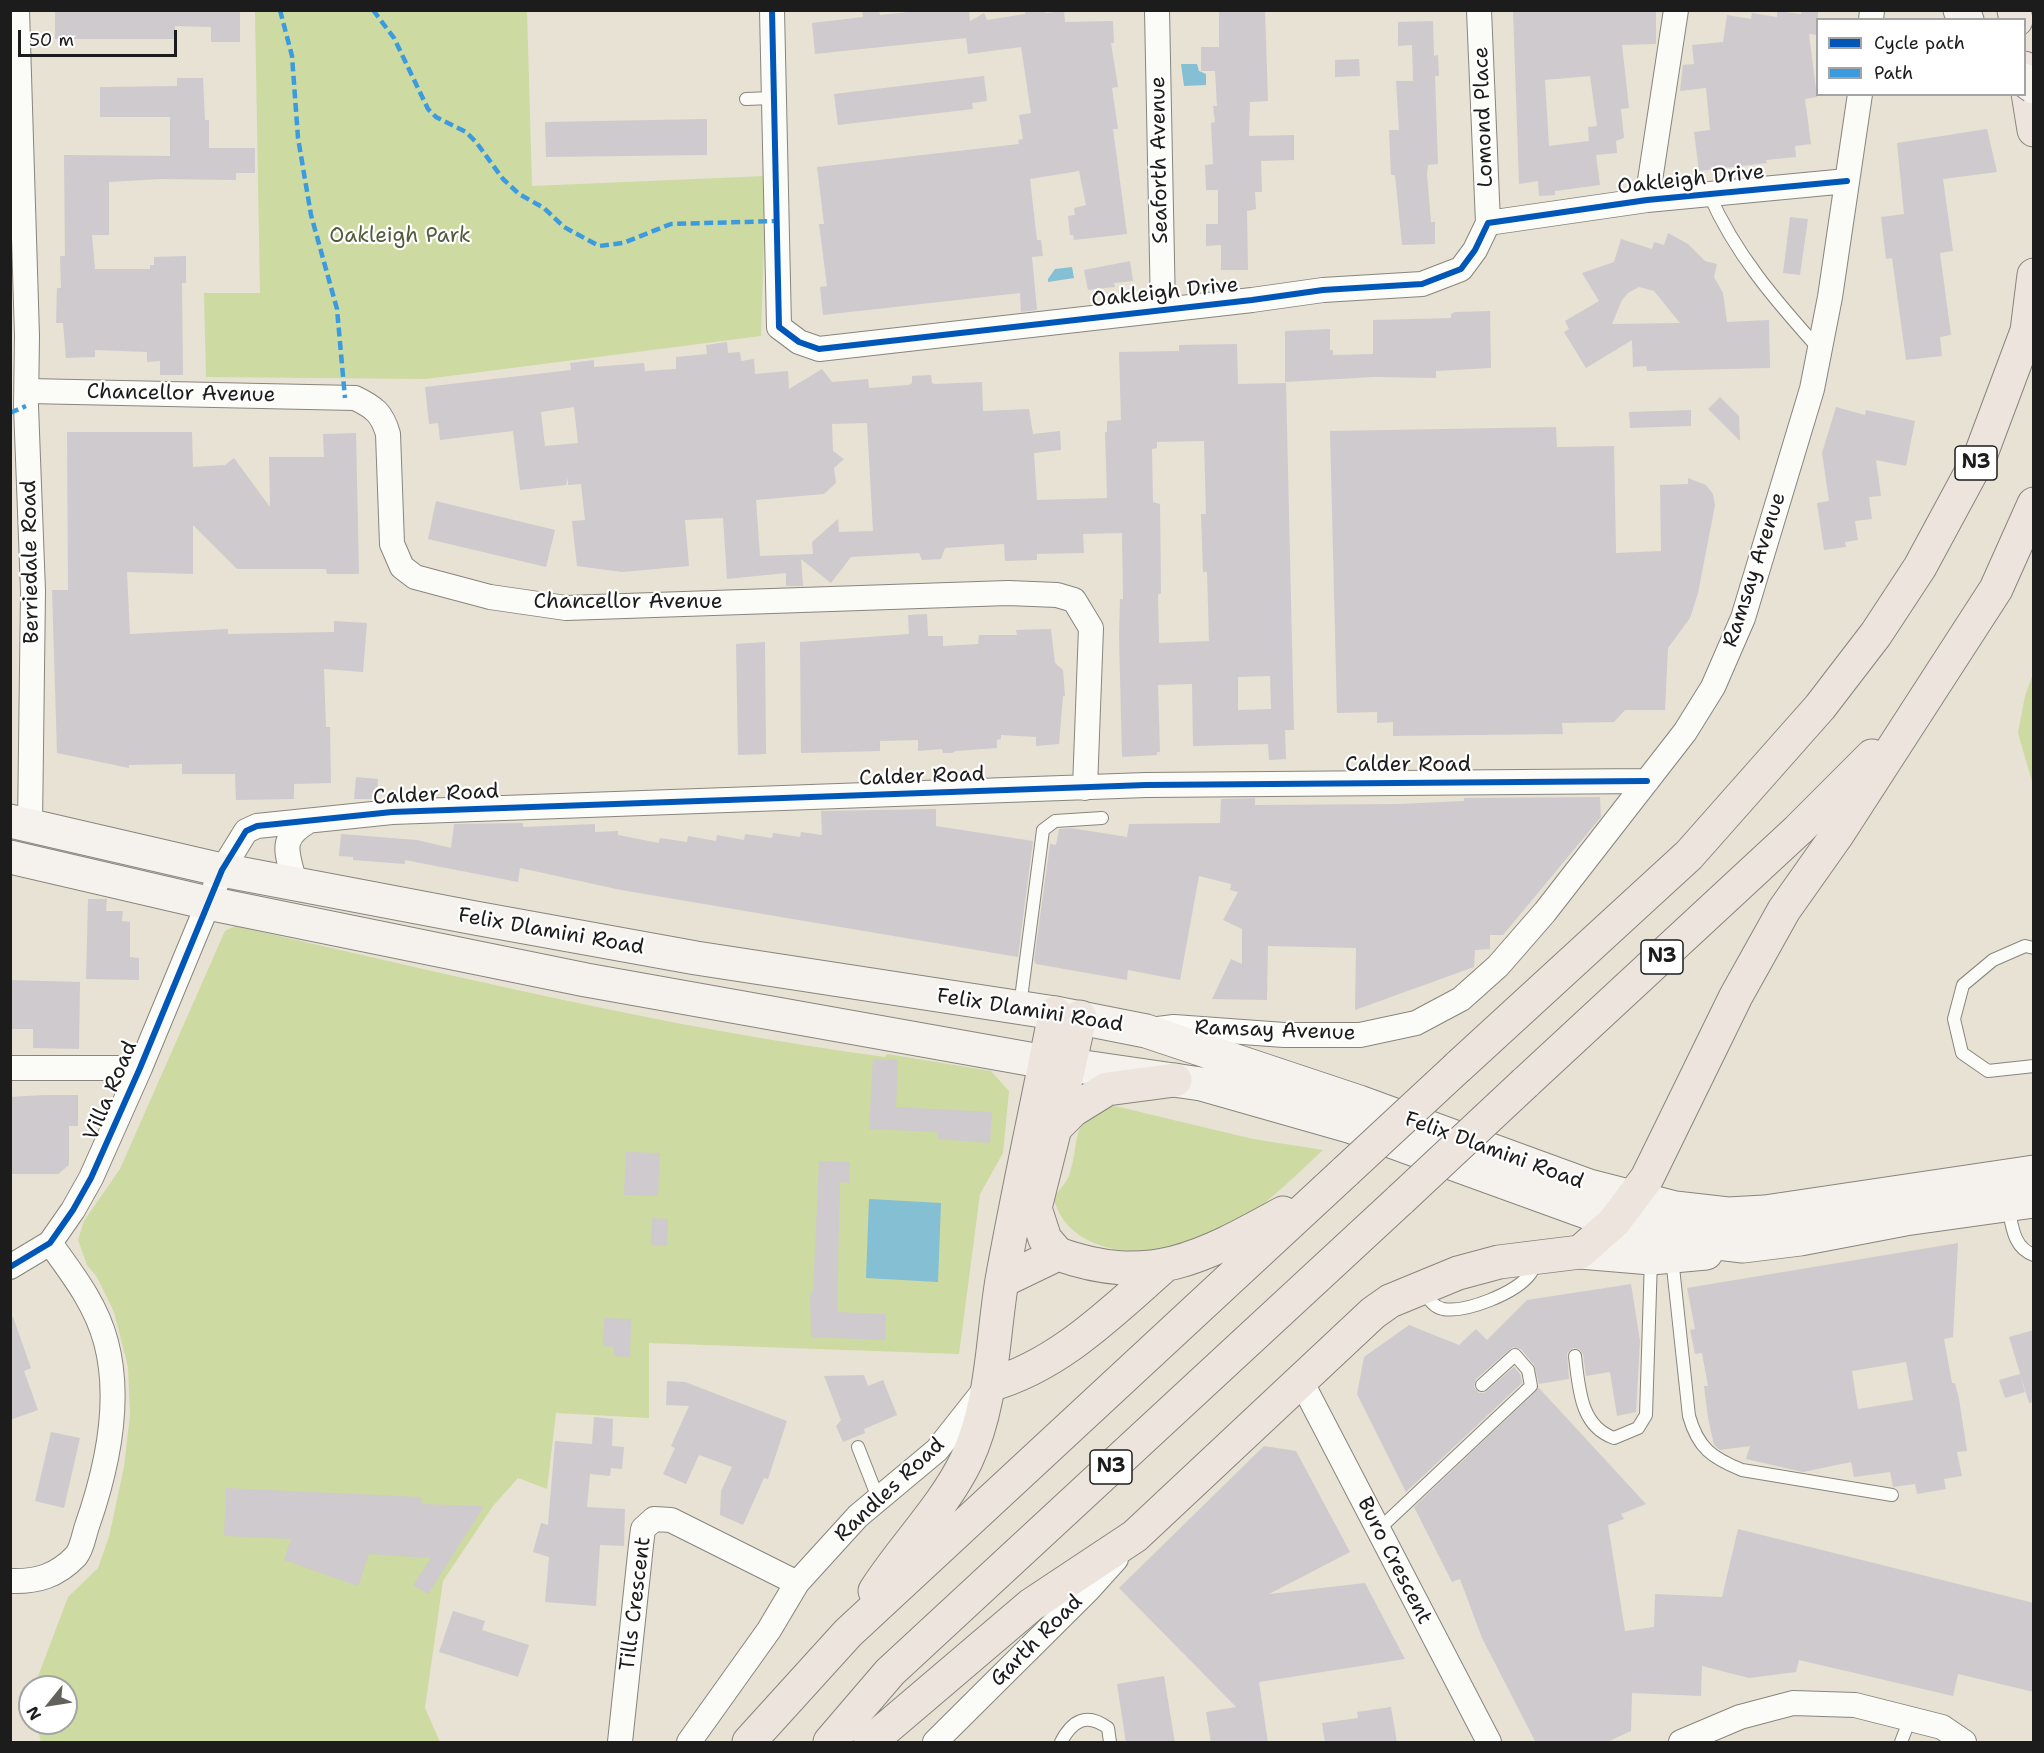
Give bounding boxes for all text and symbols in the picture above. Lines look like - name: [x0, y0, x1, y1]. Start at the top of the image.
- scale bar: [21, 18, 180, 56]
- legend: [1816, 18, 2026, 96]
- text: 50 m: [29, 28, 74, 52]
- text: Cycle path: [1874, 31, 1965, 55]
- street label: Lomond Place: [1469, 46, 1499, 188]
- text: Path: [1874, 61, 1913, 85]
- street label: Seaforth Avenue: [1146, 76, 1174, 244]
- street label: Oakleigh Drive: [1616, 160, 1766, 200]
- park label: Oakleigh Park: [329, 224, 471, 250]
- street label: Oakleigh Drive: [1090, 273, 1240, 313]
- street label: Chancellor Avenue: [86, 380, 276, 408]
- road number: N3: [1955, 446, 1997, 480]
- street label: Berriedale Road: [17, 480, 45, 644]
- street label: Ramsay Avenue: [1718, 489, 1792, 651]
- street label: Chancellor Avenue: [533, 590, 723, 616]
- street label: Calder Road: [1345, 753, 1471, 779]
- street label: Calder Road: [859, 762, 985, 792]
- street label: Calder Road: [372, 779, 500, 811]
- street label: Felix Dlamini Road: [456, 903, 646, 961]
- road number: N3: [1641, 940, 1683, 974]
- street label: Felix Dlamini Road: [935, 984, 1125, 1038]
- street label: Ramsay Avenue: [1194, 1016, 1356, 1046]
- street label: Villa Road: [79, 1038, 143, 1144]
- street label: Felix Dlamini Road: [1401, 1107, 1587, 1195]
- street label: Randles Road: [830, 1433, 950, 1547]
- road number: N3: [1090, 1450, 1132, 1484]
- street label: Buro Crescent: [1351, 1493, 1437, 1629]
- street label: Tills Crescent: [615, 1536, 657, 1672]
- street label: Garth Road: [986, 1590, 1088, 1692]
- north arrow: [18, 1675, 78, 1735]
- text: N: [21, 1703, 46, 1724]

